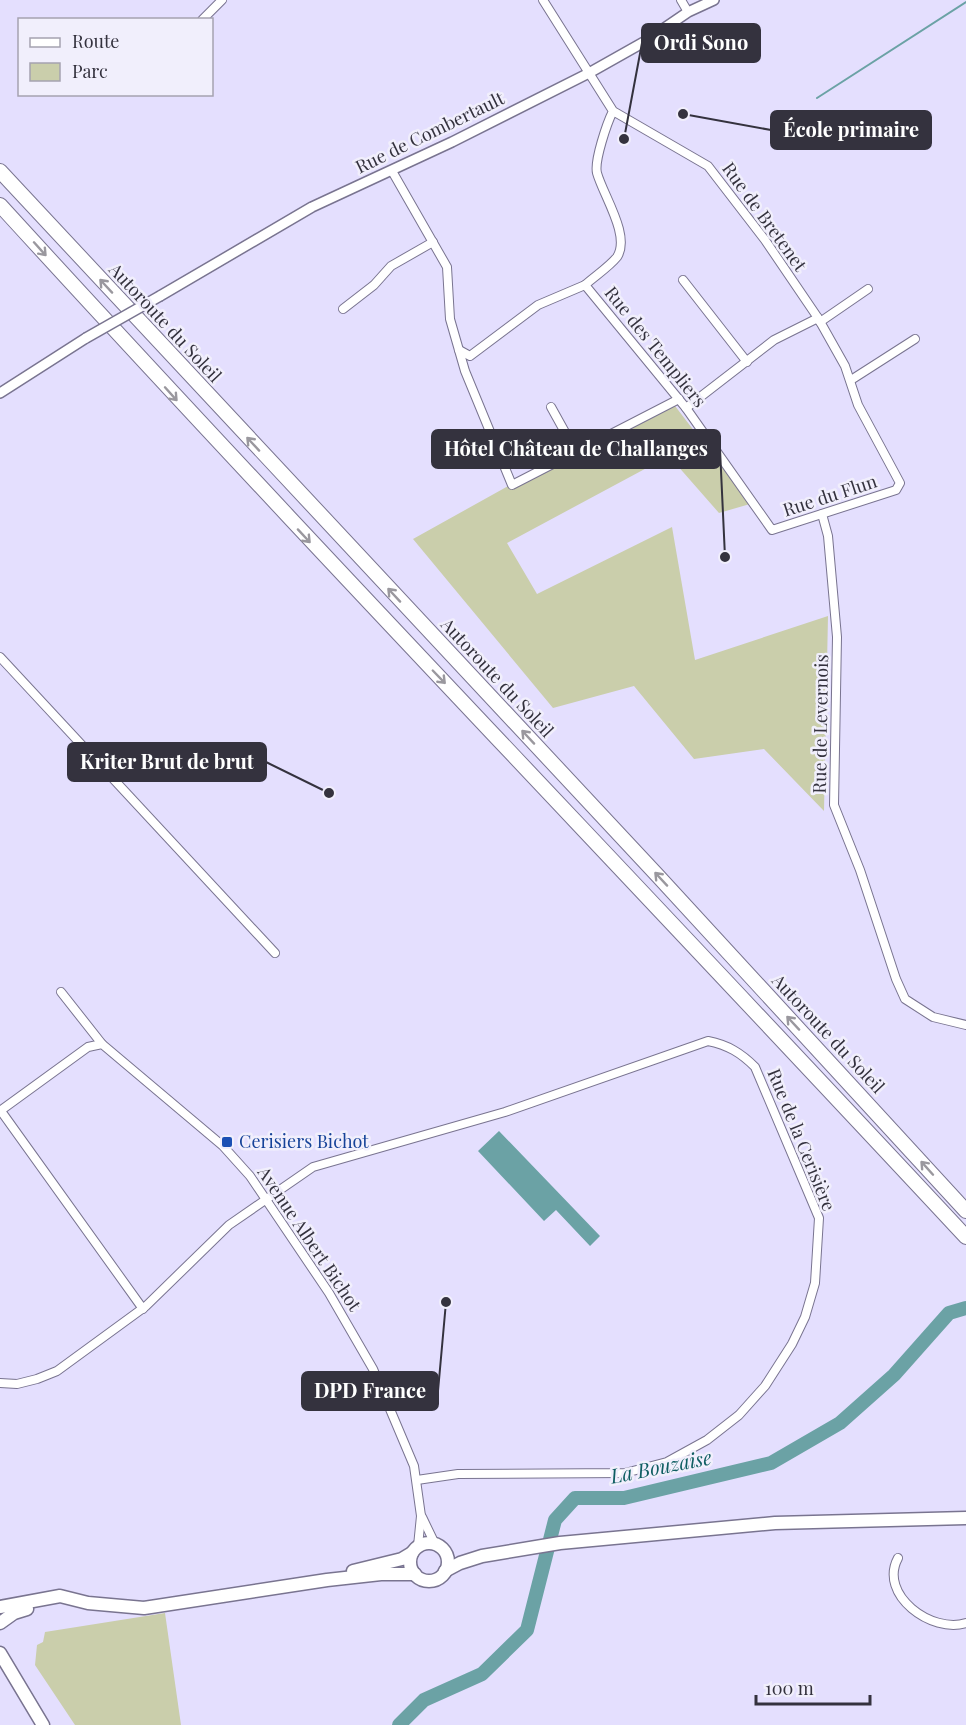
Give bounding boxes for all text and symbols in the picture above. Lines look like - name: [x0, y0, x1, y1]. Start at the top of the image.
- legend: [18, 18, 213, 96]
- callout: Ordi Sono: [642, 24, 760, 62]
- text: Ordi Sono: [654, 28, 748, 55]
- text: Route: [72, 29, 119, 53]
- text: Parc: [72, 59, 108, 83]
- street label: Rue de Combertault: [351, 85, 508, 179]
- callout: École primaire: [771, 111, 931, 149]
- text: École primaire: [783, 115, 919, 142]
- street label: Rue de Bretenet: [717, 157, 813, 276]
- one-way arrow: [33, 242, 47, 257]
- street label: Autoroute du Soleil: [104, 257, 227, 387]
- one-way arrow: [100, 279, 114, 294]
- street label: Rue des Templiers: [600, 281, 712, 412]
- one-way arrow: [164, 386, 178, 401]
- callout: Hôtel Château de Challanges: [432, 430, 720, 468]
- text: Hôtel Château de Challanges: [444, 434, 708, 461]
- one-way arrow: [246, 437, 260, 452]
- street label: Rue du Flun: [780, 468, 880, 522]
- one-way arrow: [297, 529, 311, 544]
- one-way arrow: [387, 588, 401, 603]
- street label: Autoroute du Soleil: [436, 612, 559, 742]
- street label: Rue de Levernois: [807, 654, 833, 794]
- one-way arrow: [431, 670, 446, 685]
- one-way arrow: [520, 730, 535, 745]
- callout: Kriter Brut de brut: [68, 743, 266, 781]
- text: Kriter Brut de brut: [80, 747, 255, 774]
- one-way arrow: [654, 872, 668, 887]
- street label: Autoroute du Soleil: [767, 968, 890, 1098]
- one-way arrow: [786, 1015, 800, 1030]
- street label: Rue de la Cerisière: [762, 1065, 841, 1214]
- place label: Cerisiers Bichot: [239, 1129, 369, 1153]
- marker: Cerisiers Bichot: [220, 1135, 234, 1149]
- street label: Avenue Albert Bichot: [252, 1161, 368, 1316]
- one-way arrow: [920, 1161, 934, 1176]
- callout: DPD France: [302, 1372, 438, 1410]
- text: DPD France: [314, 1376, 426, 1403]
- water label: La Bouzaise: [607, 1442, 714, 1489]
- scale bar: [756, 1668, 870, 1706]
- text: 100 m: [765, 1676, 814, 1700]

